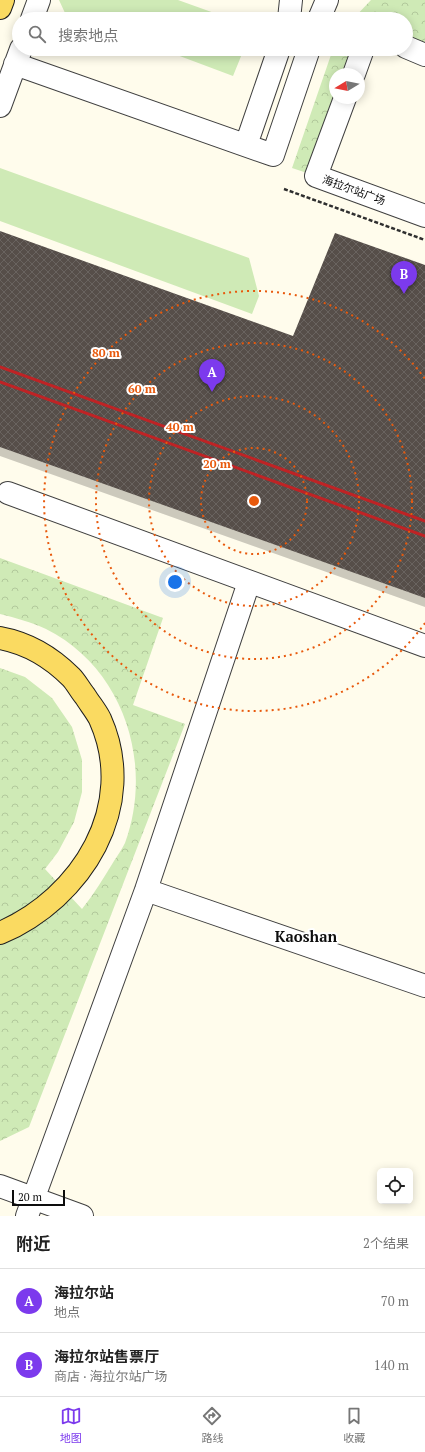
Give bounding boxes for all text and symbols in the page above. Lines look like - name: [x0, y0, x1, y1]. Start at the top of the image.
- search box: [12, 12, 413, 56]
- icon: search: [26, 23, 48, 45]
- text: 搜索地点: [58, 25, 118, 45]
- north arrow: [329, 68, 365, 104]
- street label: 海拉尔站广场: [321, 172, 387, 208]
- pin: B: [391, 261, 417, 294]
- text: 80 m: [92, 345, 120, 360]
- pin: A: [199, 359, 225, 392]
- text: 60 m: [128, 381, 156, 396]
- text: 40 m: [166, 419, 194, 434]
- text: 20 m: [203, 456, 231, 471]
- centre of rings: [247, 494, 261, 508]
- your location: [165, 572, 185, 592]
- district label: Kaoshan: [275, 926, 337, 946]
- map controls: [377, 1168, 413, 1204]
- button: locate: [377, 1168, 413, 1204]
- scale bar: [12, 1188, 65, 1207]
- text: 20 m: [18, 1190, 42, 1204]
- text: 附近: [16, 1232, 50, 1255]
- text: 2个结果: [363, 1234, 409, 1252]
- text: 海拉尔站: [54, 1282, 114, 1302]
- text: A: [24, 1292, 34, 1310]
- text: 70 m: [381, 1292, 409, 1310]
- text: 地点: [54, 1303, 80, 1321]
- text: 海拉尔站售票厅: [54, 1346, 159, 1366]
- text: B: [25, 1356, 33, 1374]
- text: 140 m: [374, 1356, 409, 1374]
- text: 商店 · 海拉尔站广场: [54, 1367, 167, 1385]
- tab: 地图: [60, 1405, 82, 1445]
- tab: 路线: [201, 1405, 223, 1445]
- tab: 收藏: [343, 1405, 365, 1445]

